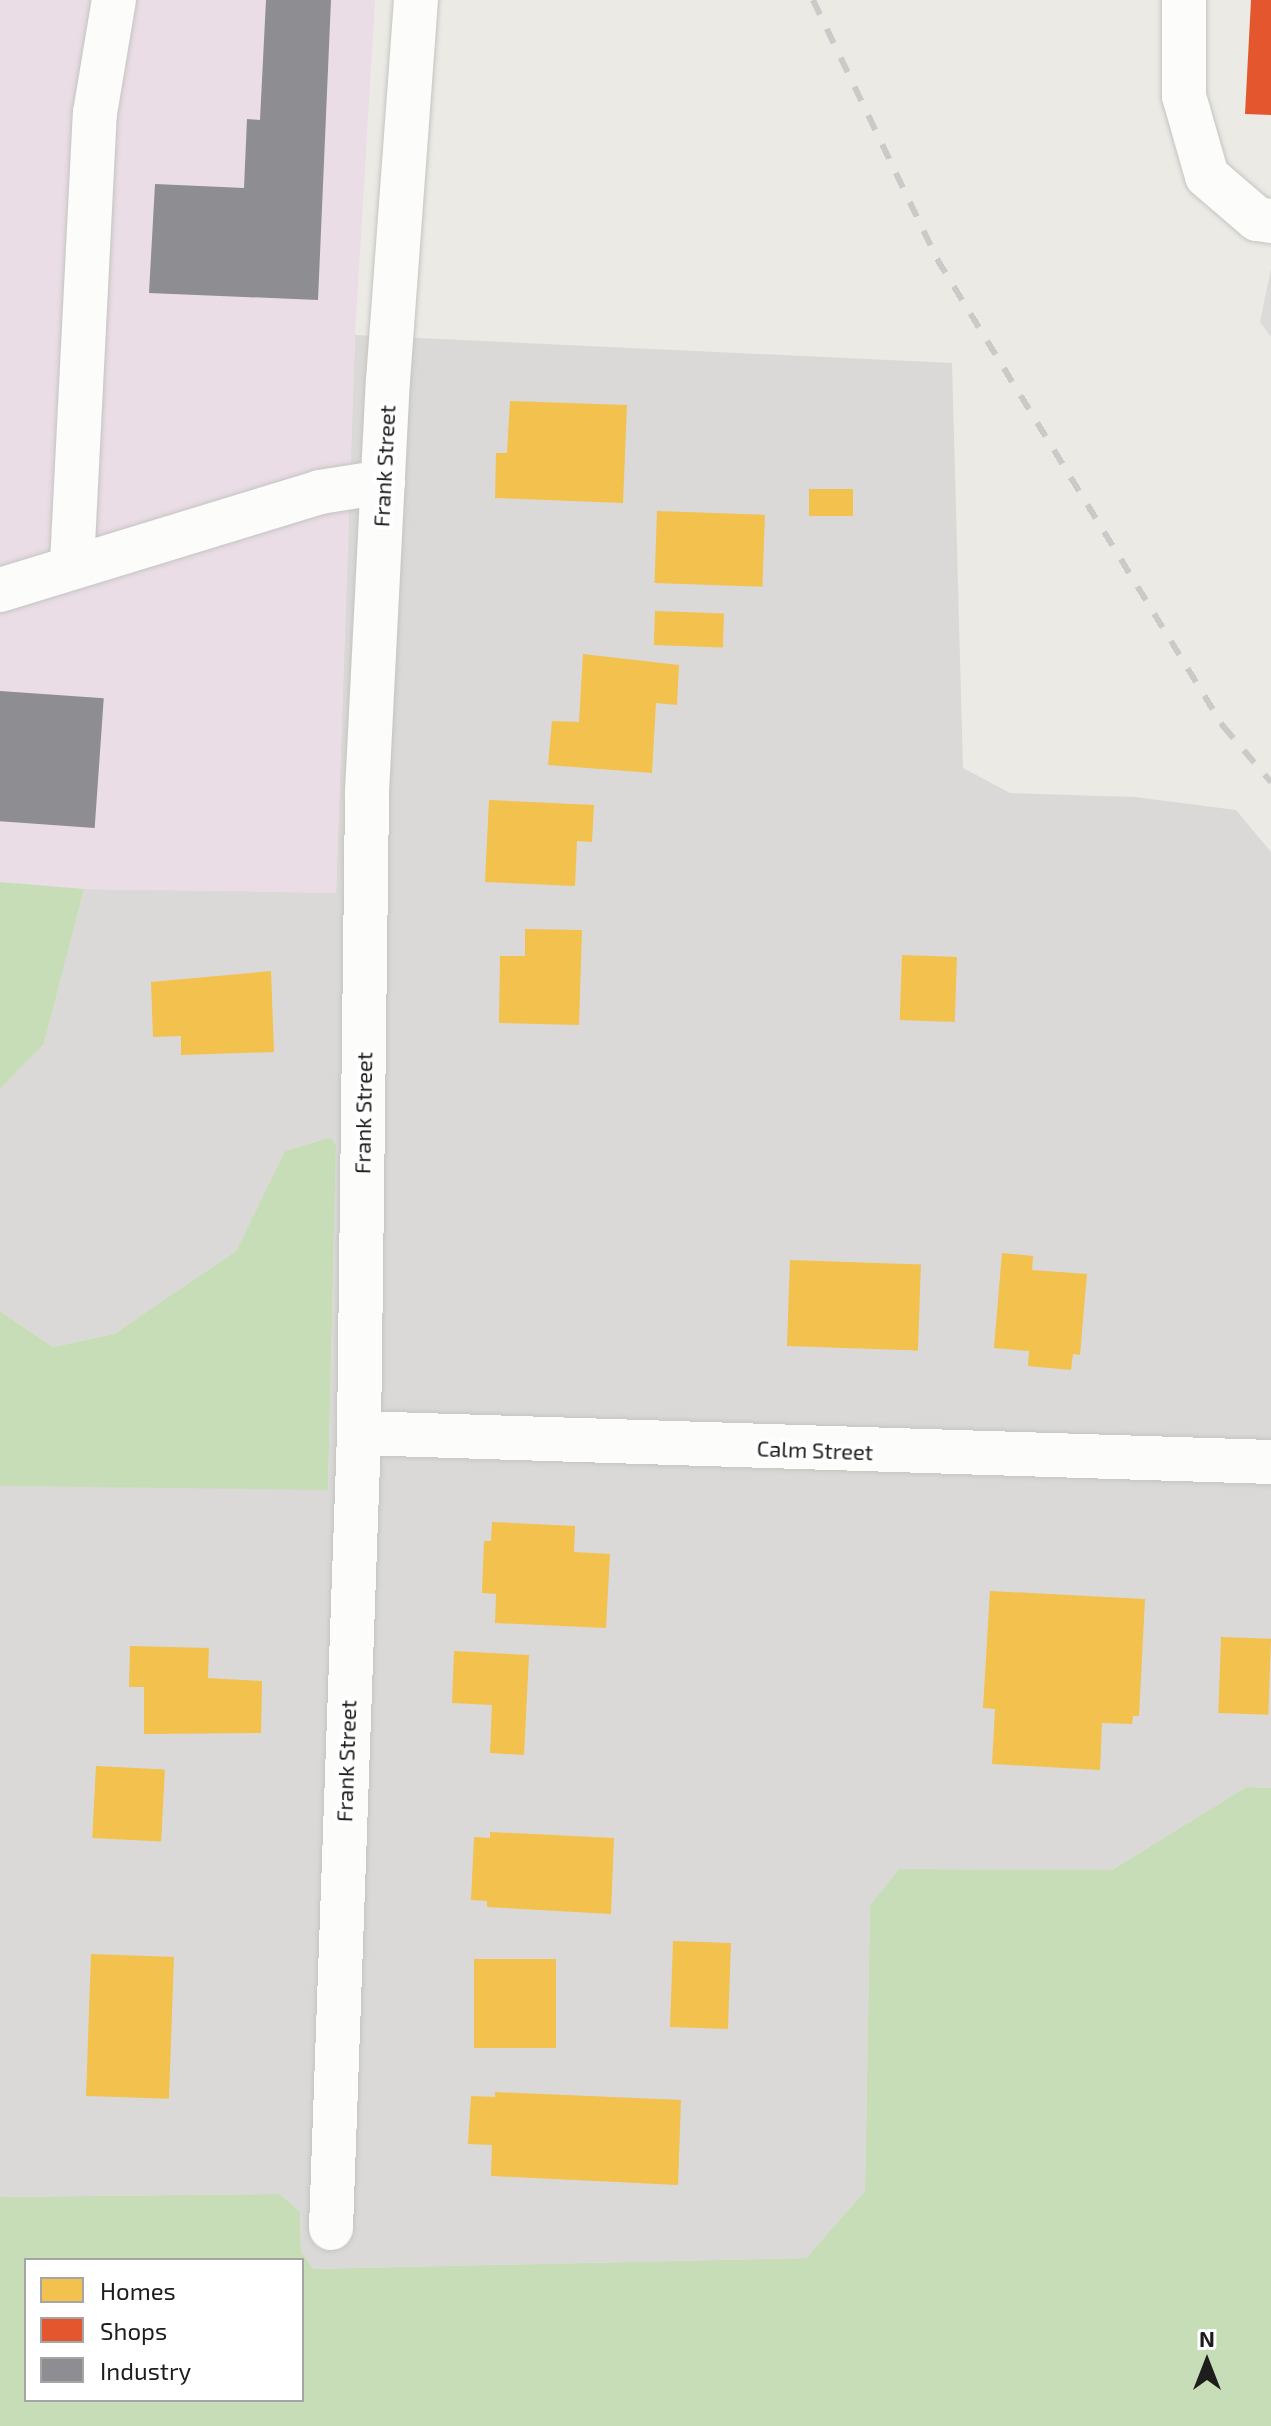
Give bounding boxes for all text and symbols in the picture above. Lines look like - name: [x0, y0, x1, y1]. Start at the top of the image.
- street label: Frank Street: [368, 404, 400, 528]
- street label: Frank Street: [349, 1052, 377, 1174]
- street label: Calm Street: [756, 1435, 874, 1465]
- street label: Frank Street: [331, 1699, 361, 1823]
- legend: [24, 2258, 304, 2402]
- text: Homes: [100, 2276, 176, 2305]
- text: Shops: [100, 2316, 167, 2345]
- north arrow: [1167, 2322, 1247, 2402]
- text: N: [1199, 2325, 1215, 2351]
- text: Industry: [100, 2356, 191, 2385]

